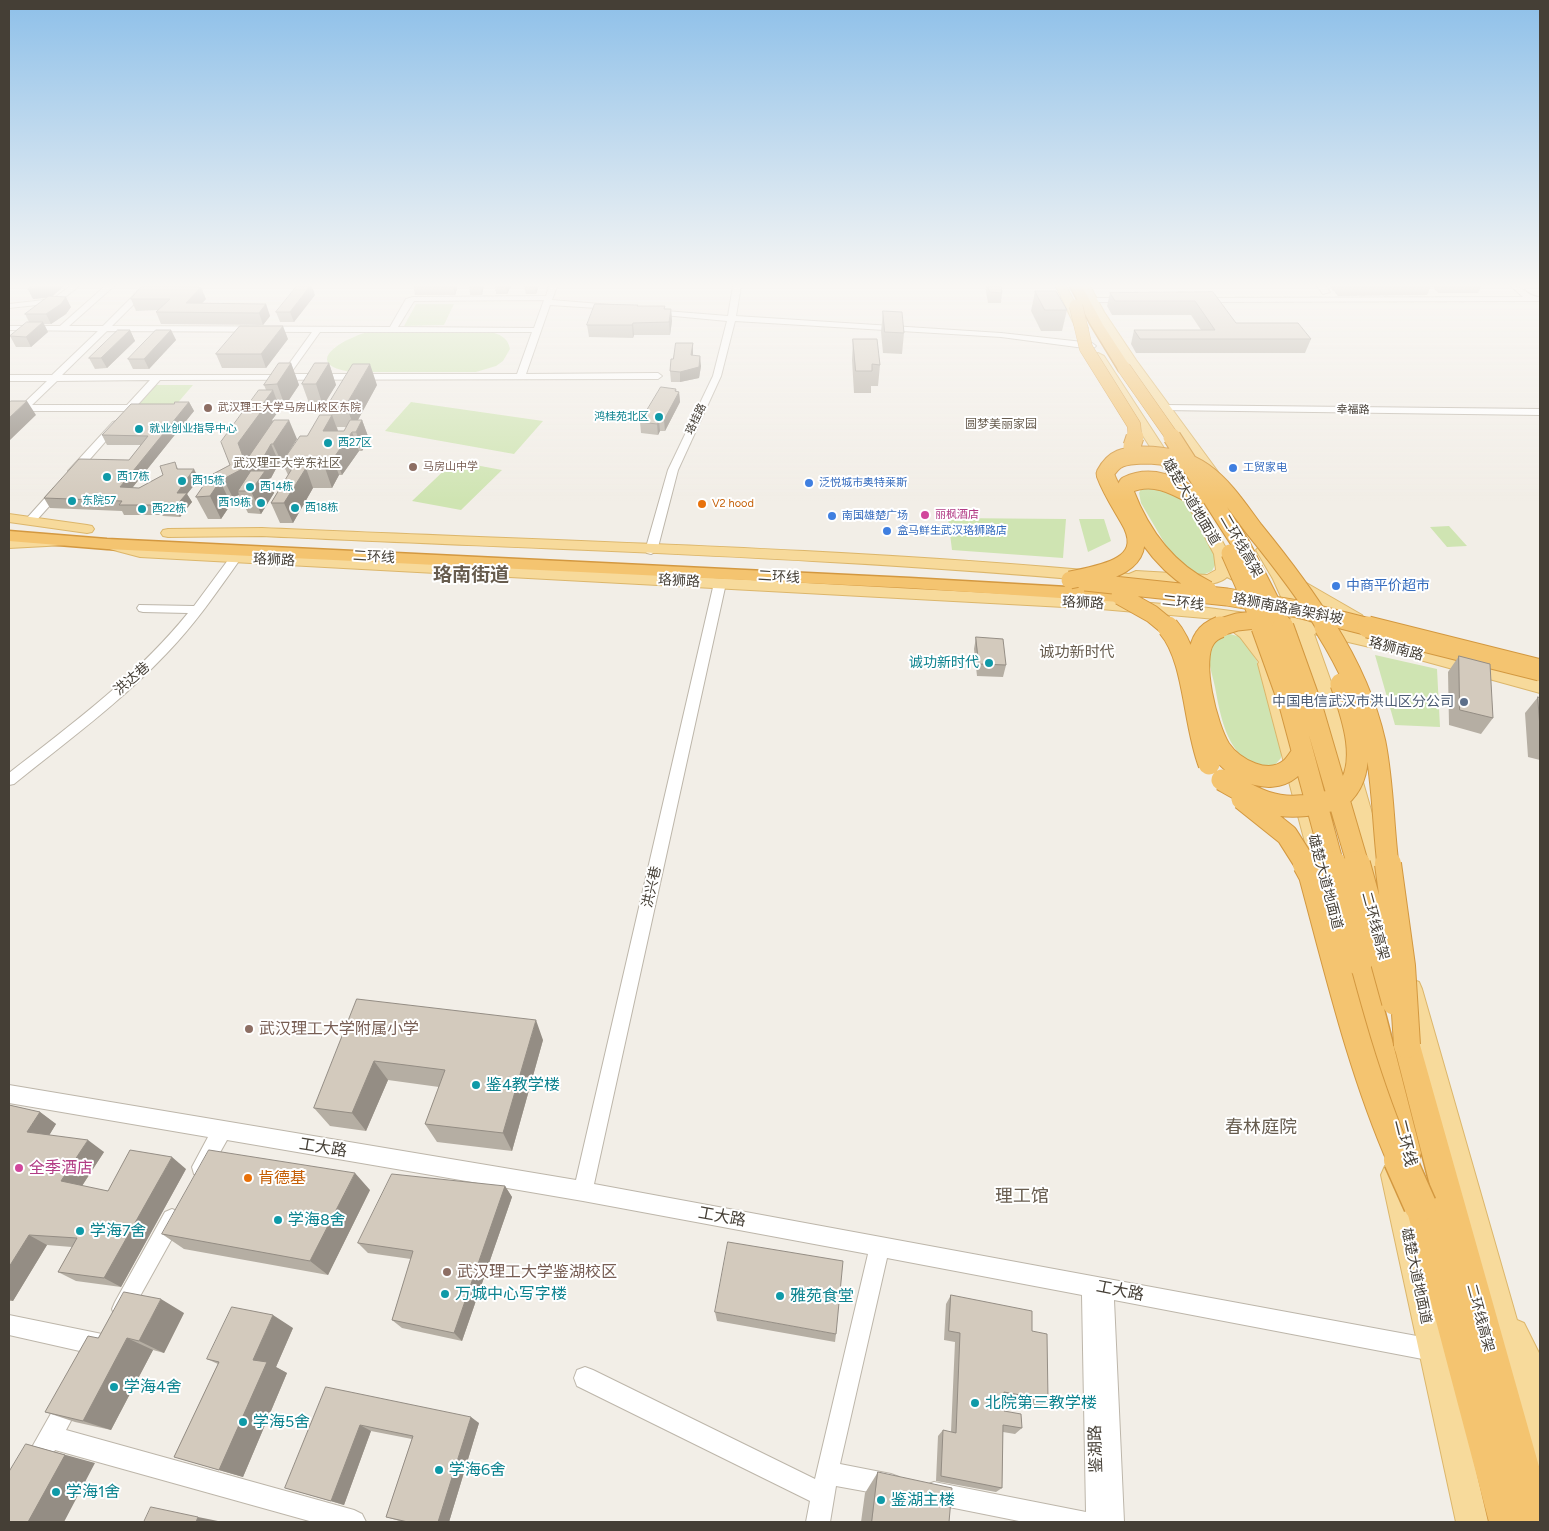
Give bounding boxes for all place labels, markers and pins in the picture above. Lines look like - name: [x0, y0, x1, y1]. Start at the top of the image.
- place label: 武汉理工大学马房山校区东院: [218, 401, 361, 415]
- marker: 武汉理工大学马房山校区东院: [202, 402, 214, 414]
- place label: 鸿桂苑北区: [594, 410, 649, 424]
- marker: 鸿桂苑北区: [653, 411, 665, 423]
- place label: 就业创业指导中心: [149, 422, 237, 436]
- marker: 就业创业指导中心: [133, 423, 145, 435]
- place label: 西27区: [338, 436, 372, 450]
- marker: 西27区: [322, 437, 334, 449]
- place label: 马房山中学: [423, 460, 478, 474]
- marker: 马房山中学: [407, 461, 419, 473]
- place label: 工贸家电: [1243, 461, 1287, 475]
- marker: 工贸家电: [1227, 462, 1239, 474]
- place label: 西17栋: [117, 470, 149, 484]
- marker: 西17栋: [101, 471, 113, 483]
- place label: 西15栋: [192, 474, 225, 488]
- marker: 西15栋: [176, 475, 188, 487]
- place label: 泛悦城市奥特莱斯: [819, 476, 907, 490]
- marker: 泛悦城市奥特莱斯: [803, 477, 815, 489]
- place label: 西14栋: [260, 480, 293, 494]
- marker: 西14栋: [244, 481, 256, 493]
- place label: 东院57: [82, 494, 116, 508]
- marker: 东院57: [66, 495, 78, 507]
- place label: 西19栋: [218, 496, 251, 510]
- marker: 西19栋: [255, 497, 267, 509]
- place label: V2 hood: [712, 497, 754, 511]
- marker: V2 hood: [696, 498, 708, 510]
- place label: 西18栋: [305, 501, 338, 515]
- place label: 西22栋: [152, 502, 186, 516]
- marker: 西18栋: [289, 502, 301, 514]
- marker: 西22栋: [136, 503, 148, 515]
- place label: 丽枫酒店: [935, 508, 979, 522]
- place label: 南国雄楚广场: [842, 509, 908, 523]
- marker: 丽枫酒店: [919, 509, 931, 521]
- marker: 南国雄楚广场: [826, 510, 838, 522]
- place label: 盒马鲜生武汉珞狮路店: [897, 524, 1007, 538]
- marker: 盒马鲜生武汉珞狮路店: [881, 525, 893, 537]
- place label: 中商平价超市: [1346, 578, 1430, 594]
- marker: 中商平价超市: [1330, 580, 1342, 592]
- place label: 诚功新时代: [909, 655, 979, 671]
- marker: 诚功新时代: [983, 657, 995, 669]
- place label: 中国电信武汉市洪山区分公司: [1272, 694, 1454, 710]
- marker: 中国电信武汉市洪山区分公司: [1458, 696, 1470, 708]
- place label: 武汉理工大学附属小学: [259, 1019, 419, 1039]
- marker: 武汉理工大学附属小学: [243, 1023, 255, 1035]
- place label: 鉴4教学楼: [486, 1075, 560, 1095]
- marker: 鉴4教学楼: [470, 1079, 482, 1091]
- place label: 全季酒店: [29, 1158, 93, 1178]
- marker: 全季酒店: [13, 1162, 25, 1174]
- place label: 肯德基: [258, 1168, 306, 1188]
- marker: 肯德基: [242, 1172, 254, 1184]
- place label: 学海8舍: [288, 1210, 346, 1230]
- marker: 学海8舍: [272, 1214, 284, 1226]
- place label: 学海7舍: [90, 1221, 147, 1241]
- marker: 学海7舍: [74, 1225, 86, 1237]
- place label: 武汉理工大学鉴湖校区: [457, 1262, 617, 1282]
- marker: 武汉理工大学鉴湖校区: [441, 1266, 453, 1278]
- place label: 万城中心写字楼: [455, 1284, 567, 1304]
- place label: 雅苑食堂: [790, 1286, 854, 1306]
- marker: 万城中心写字楼: [439, 1288, 451, 1300]
- marker: 雅苑食堂: [774, 1290, 786, 1302]
- place label: 学海4舍: [124, 1377, 182, 1397]
- marker: 学海4舍: [108, 1381, 120, 1393]
- place label: 北院第三教学楼: [985, 1393, 1097, 1413]
- marker: 北院第三教学楼: [969, 1397, 981, 1409]
- place label: 学海5舍: [253, 1412, 310, 1432]
- marker: 学海5舍: [237, 1416, 249, 1428]
- place label: 学海6舍: [449, 1460, 506, 1480]
- marker: 学海6舍: [433, 1464, 445, 1476]
- place label: 学海1舍: [66, 1482, 121, 1502]
- marker: 学海1舍: [50, 1486, 62, 1498]
- place label: 鉴湖主楼: [891, 1490, 955, 1510]
- marker: 鉴湖主楼: [875, 1494, 887, 1506]

